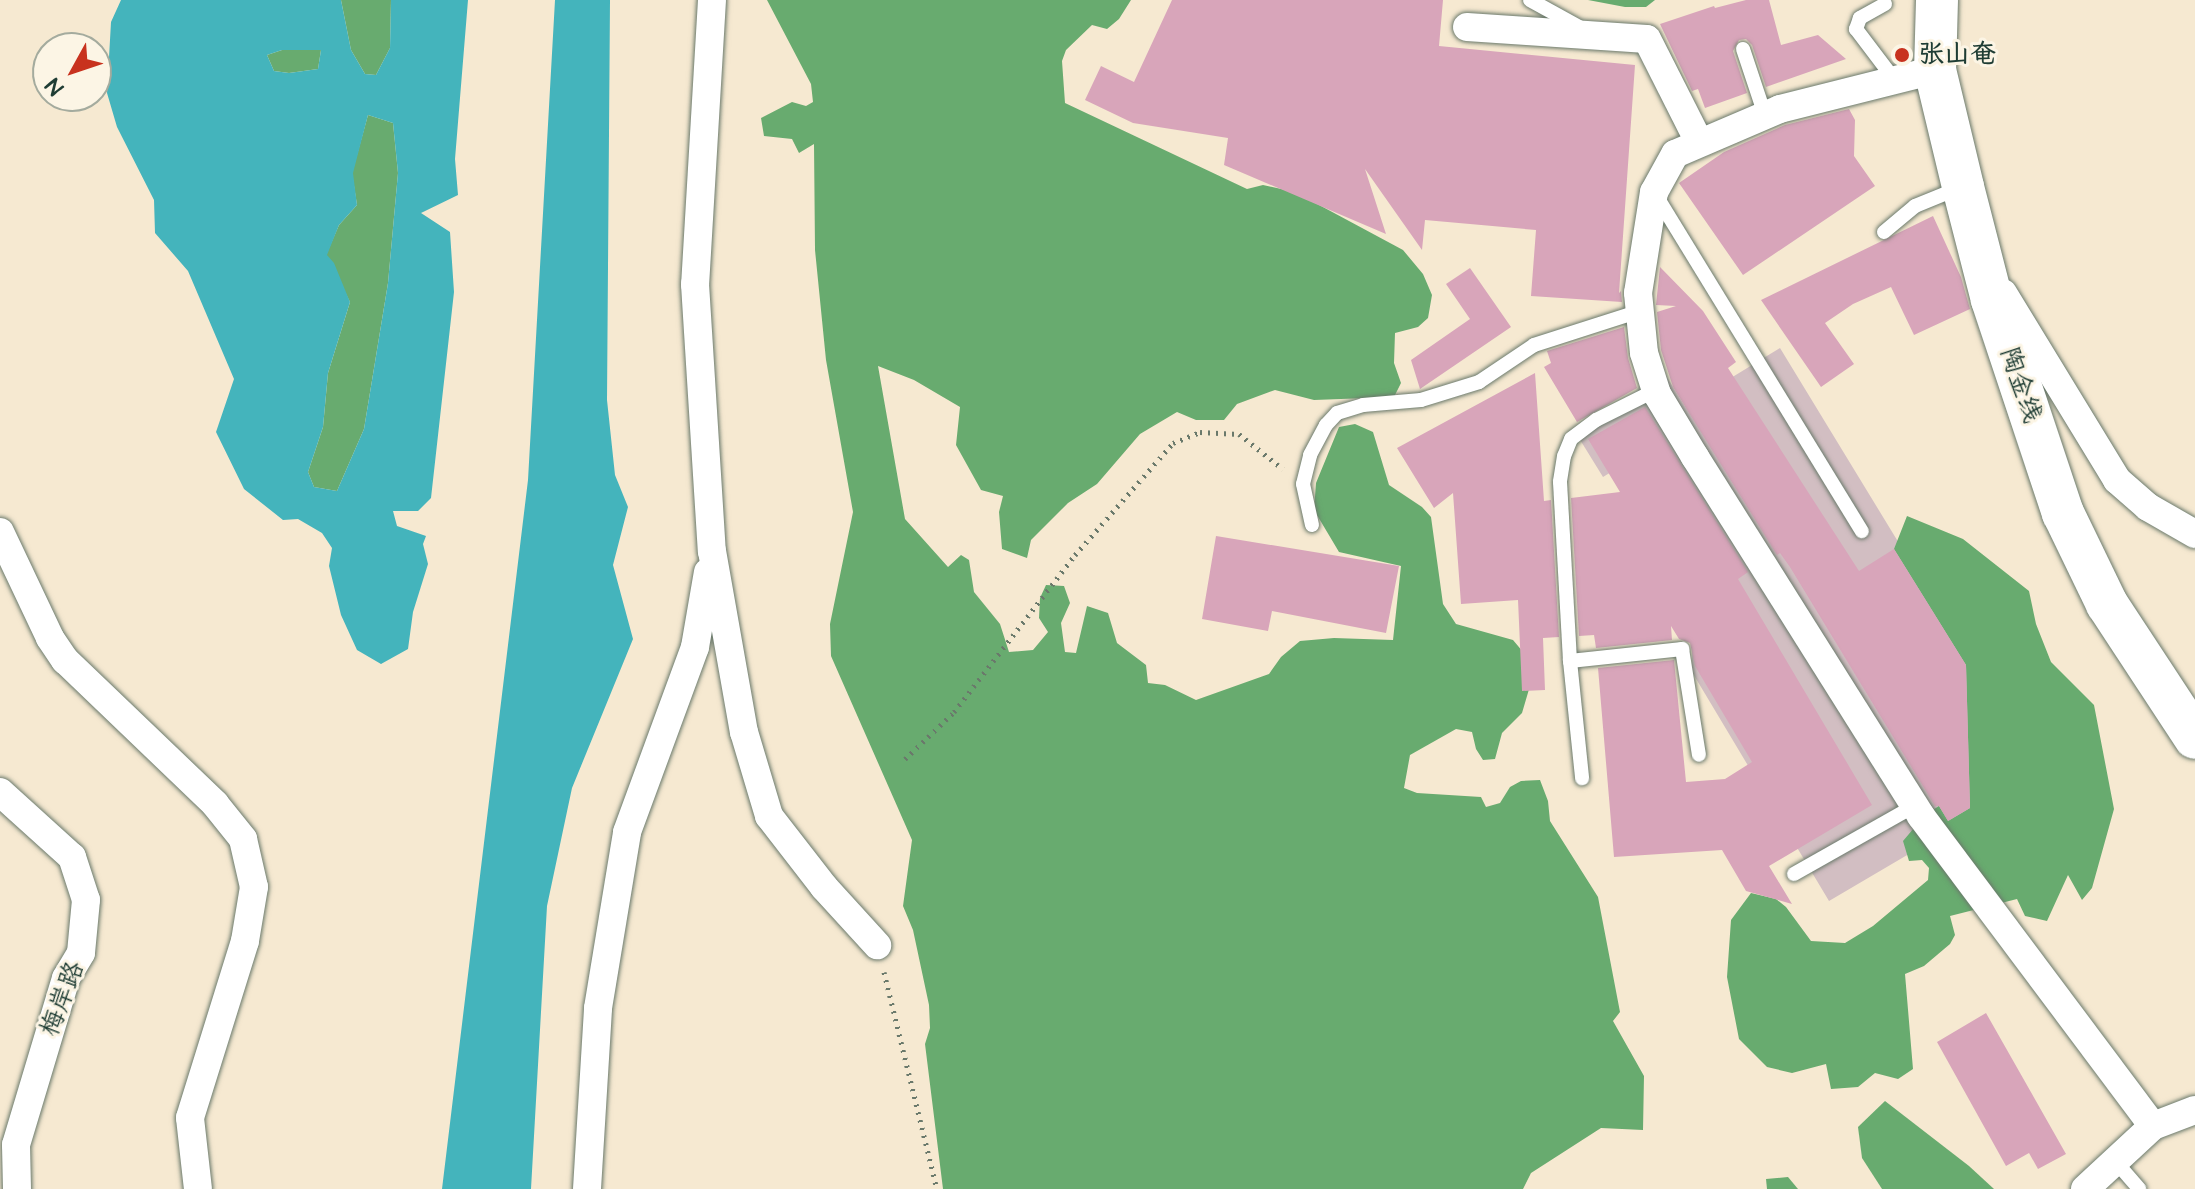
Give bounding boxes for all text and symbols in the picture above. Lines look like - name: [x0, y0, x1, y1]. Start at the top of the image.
- north arrow: [32, 32, 112, 112]
- place label: 张山奄: [1918, 39, 1996, 71]
- marker: 张山奄: [1893, 46, 1911, 64]
- text: N: [38, 71, 71, 102]
- street label: 陶金线: [1993, 343, 2047, 427]
- street label: 梅岸路: [34, 957, 92, 1041]

